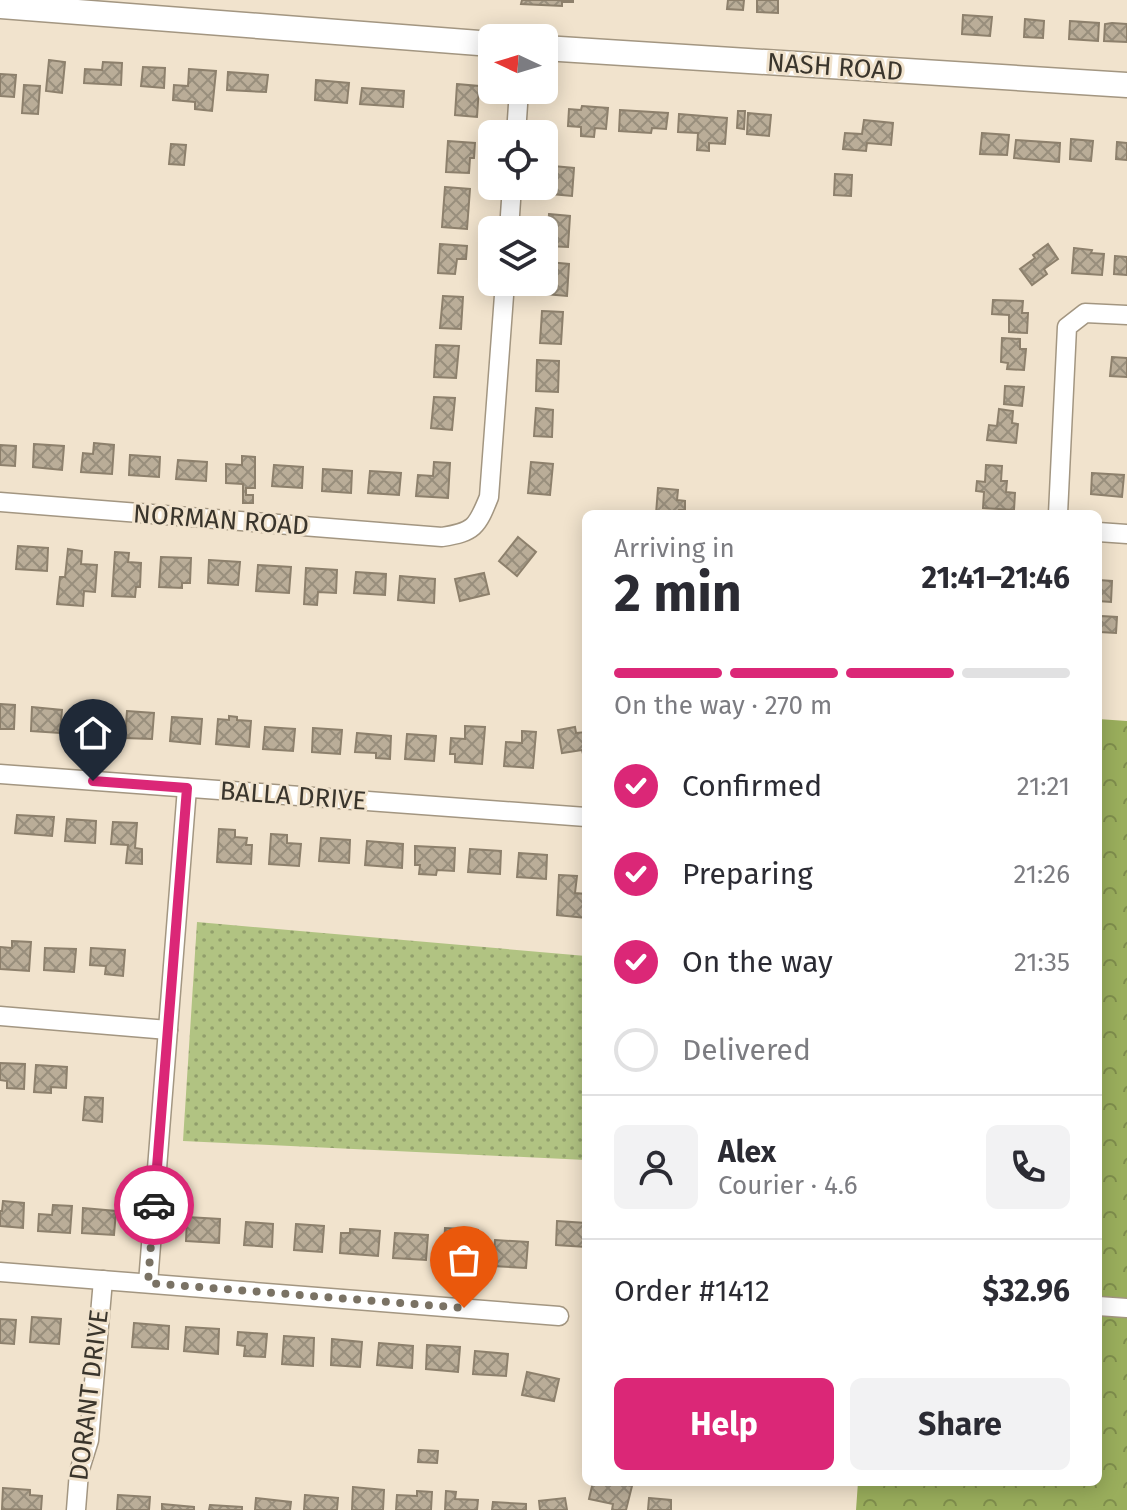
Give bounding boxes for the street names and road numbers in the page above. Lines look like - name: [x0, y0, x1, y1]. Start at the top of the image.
- street label: NASH ROAD: [766, 47, 904, 87]
- street label: NORMAN ROAD: [132, 498, 310, 542]
- street label: BALLA DRIVE: [219, 775, 367, 817]
- street label: DORANT DRIVE: [63, 1308, 115, 1482]

